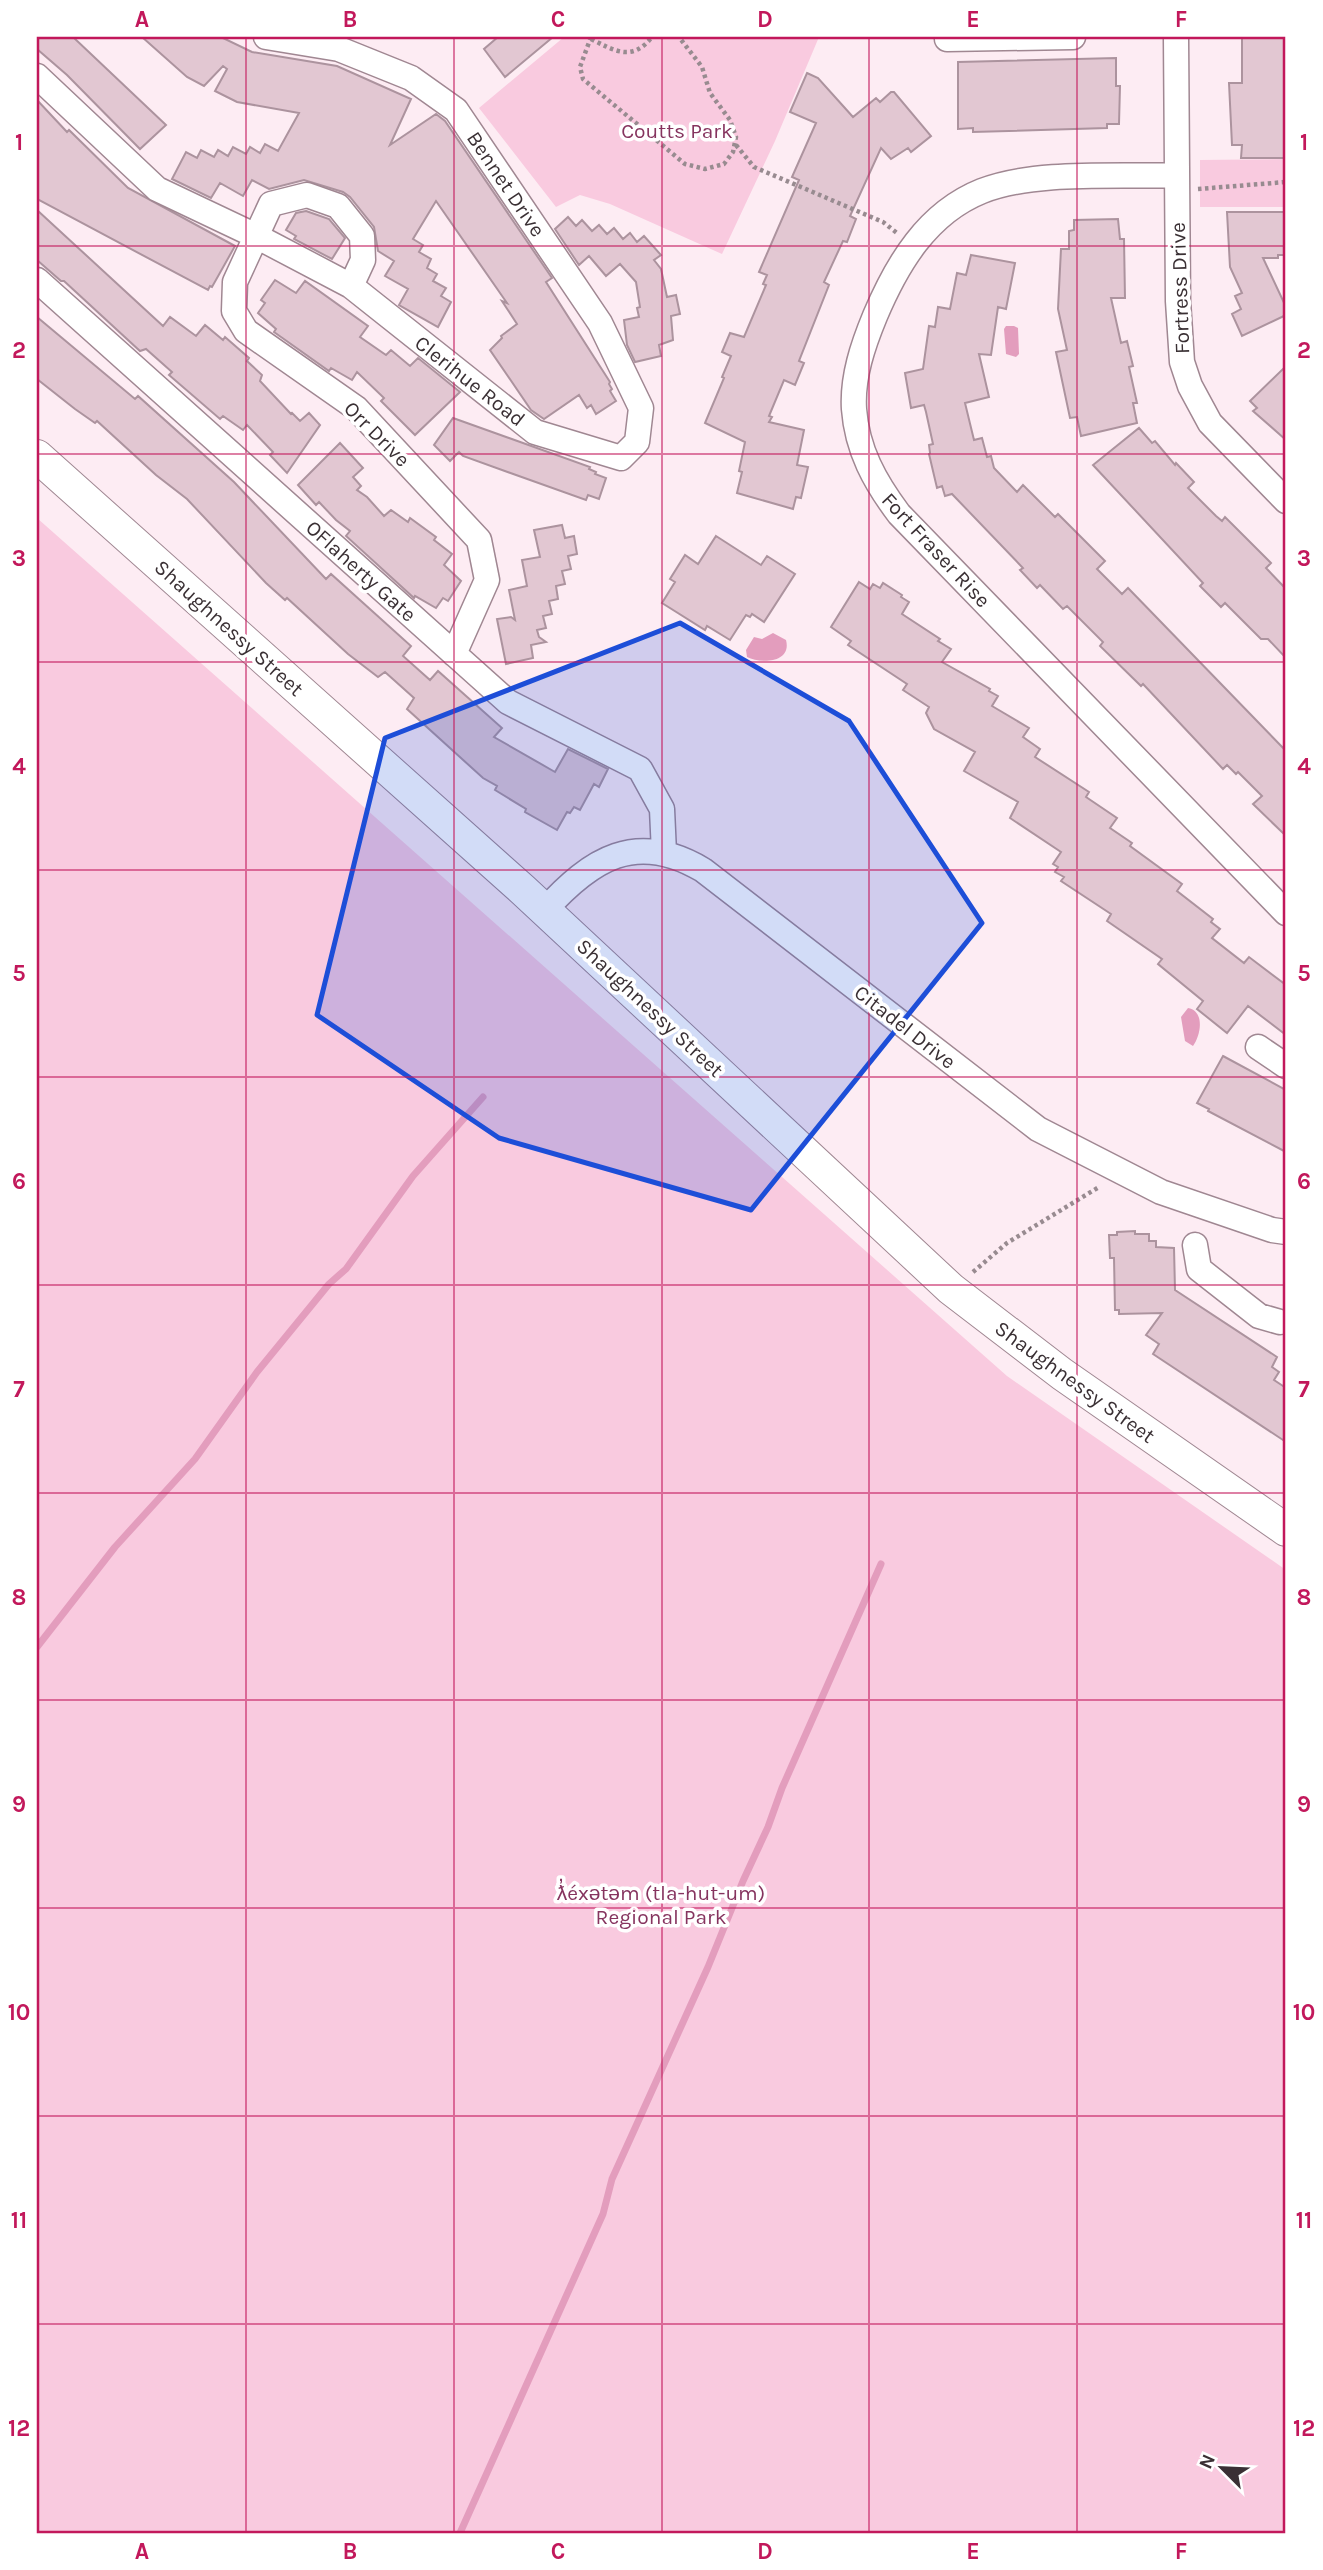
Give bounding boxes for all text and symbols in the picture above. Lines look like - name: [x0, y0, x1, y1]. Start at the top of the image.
- text: A: [135, 6, 149, 33]
- text: B: [343, 6, 357, 33]
- text: C: [551, 6, 565, 33]
- text: D: [757, 6, 773, 33]
- text: E: [966, 6, 980, 33]
- text: F: [1175, 6, 1187, 33]
- park label: Coutts Park: [621, 119, 733, 143]
- street label: Bennet Drive: [462, 127, 550, 241]
- text: 1: [15, 129, 23, 156]
- text: 1: [1300, 129, 1308, 156]
- street label: Fortress Drive: [1166, 222, 1194, 354]
- street label: Clerihue Road: [410, 331, 530, 431]
- text: 2: [12, 337, 26, 364]
- text: 2: [1297, 337, 1311, 364]
- street label: Orr Drive: [339, 396, 415, 472]
- street label: Fort Fraser Rise: [877, 488, 995, 612]
- street label: OFlaherty Gate: [301, 515, 421, 627]
- text: 3: [12, 545, 26, 572]
- text: 3: [1297, 545, 1311, 572]
- street label: Shaughnessy Street: [150, 555, 308, 701]
- text: 4: [12, 753, 26, 780]
- text: 4: [1297, 753, 1311, 780]
- street label: Shaughnessy Street: [572, 934, 728, 1082]
- text: 5: [12, 960, 26, 987]
- text: 5: [1297, 960, 1311, 987]
- street label: Citadel Drive: [850, 980, 960, 1074]
- text: 6: [12, 1168, 26, 1195]
- text: 6: [1297, 1168, 1311, 1195]
- street label: Shaughnessy Street: [990, 1316, 1160, 1448]
- text: 7: [13, 1376, 25, 1403]
- text: 7: [1298, 1376, 1310, 1403]
- text: 8: [12, 1584, 26, 1611]
- text: 8: [1297, 1584, 1311, 1611]
- text: 9: [12, 1791, 26, 1818]
- text: 9: [1297, 1791, 1311, 1818]
- park label: ƛ̓éxətəm (tla-hut-um) Regional Park: [557, 1878, 765, 1929]
- text: 10: [8, 1999, 30, 2026]
- text: 10: [1293, 1999, 1315, 2026]
- text: 11: [11, 2207, 27, 2234]
- text: 11: [1296, 2207, 1312, 2234]
- text: 12: [8, 2415, 30, 2442]
- text: 12: [1293, 2415, 1315, 2442]
- north arrow: [1186, 2434, 1256, 2504]
- text: N: [1195, 2451, 1220, 2472]
- text: A: [135, 2538, 149, 2565]
- text: B: [343, 2538, 357, 2565]
- text: C: [551, 2538, 565, 2565]
- text: D: [757, 2538, 773, 2565]
- text: E: [966, 2538, 980, 2565]
- text: F: [1175, 2538, 1187, 2565]

